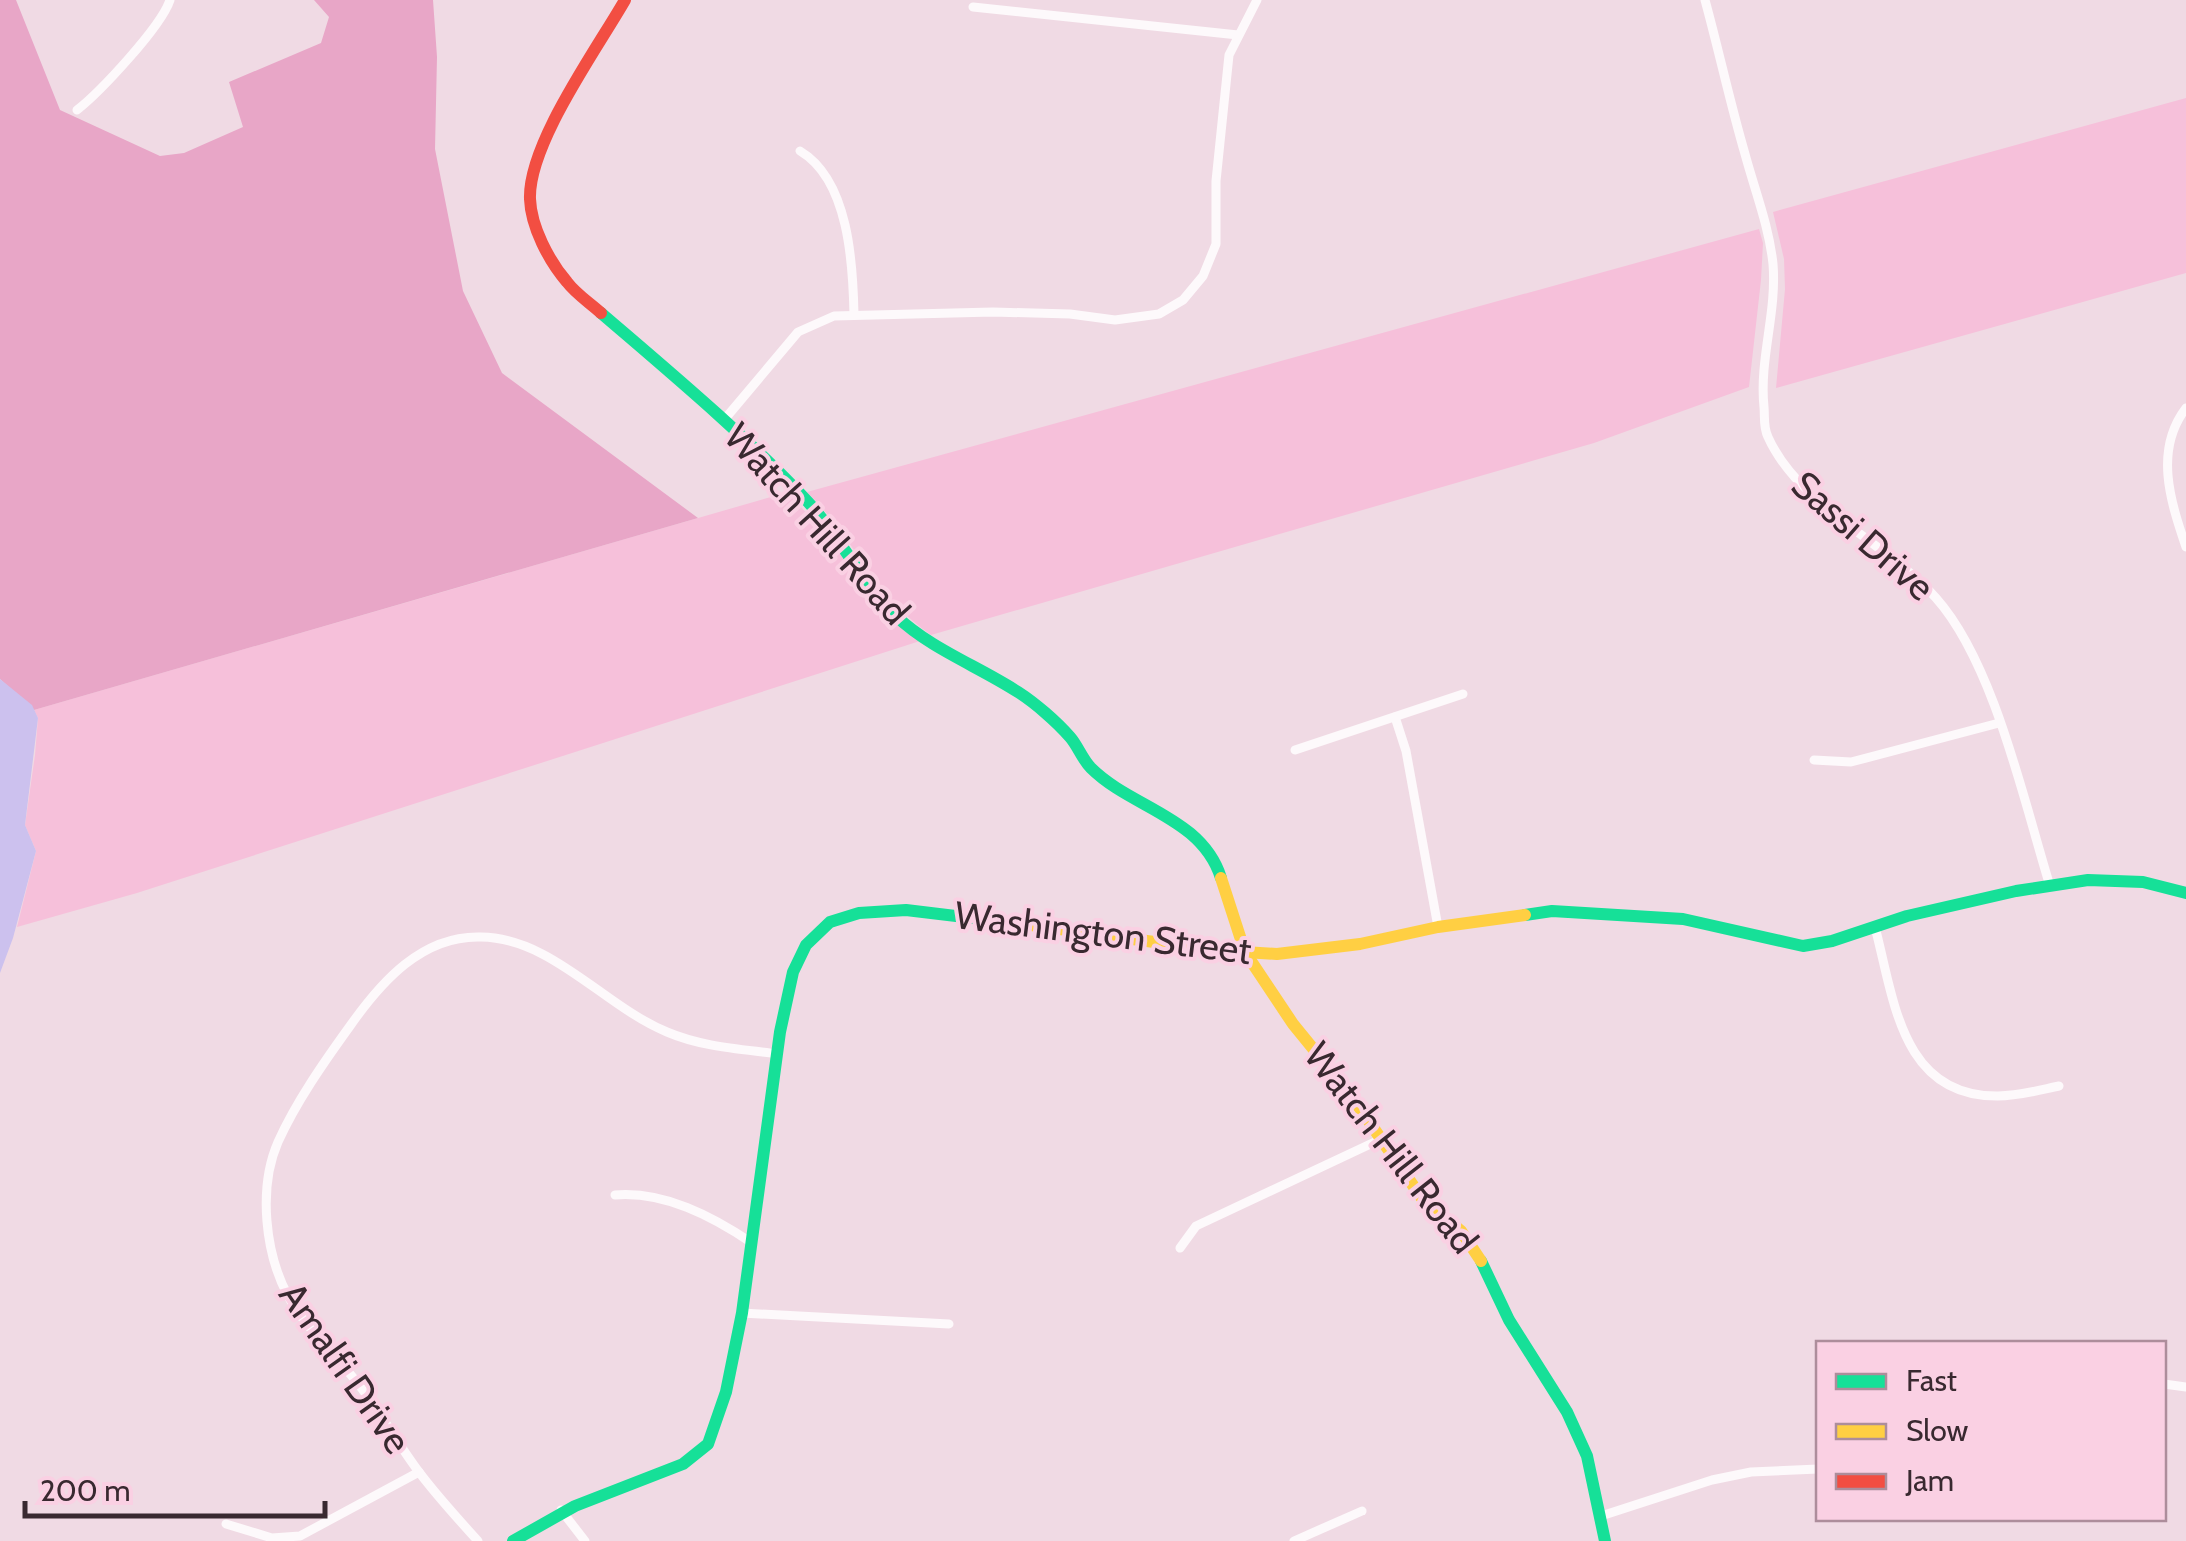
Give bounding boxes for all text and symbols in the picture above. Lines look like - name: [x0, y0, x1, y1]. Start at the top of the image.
- street label: Watch Hill Road: [715, 413, 920, 634]
- street label: Sassi Drive: [1782, 461, 1944, 610]
- street label: Washington Street: [952, 891, 1254, 974]
- street label: Watch Hill Road: [1294, 1033, 1488, 1263]
- street label: Amalfi Drive: [269, 1273, 422, 1462]
- legend: [1816, 1341, 2166, 1521]
- text: Fast: [1906, 1362, 1957, 1399]
- text: Slow: [1906, 1412, 1969, 1449]
- scale bar: [25, 1456, 325, 1518]
- text: Jam: [1905, 1462, 1954, 1499]
- text: 200 m: [40, 1472, 131, 1509]

